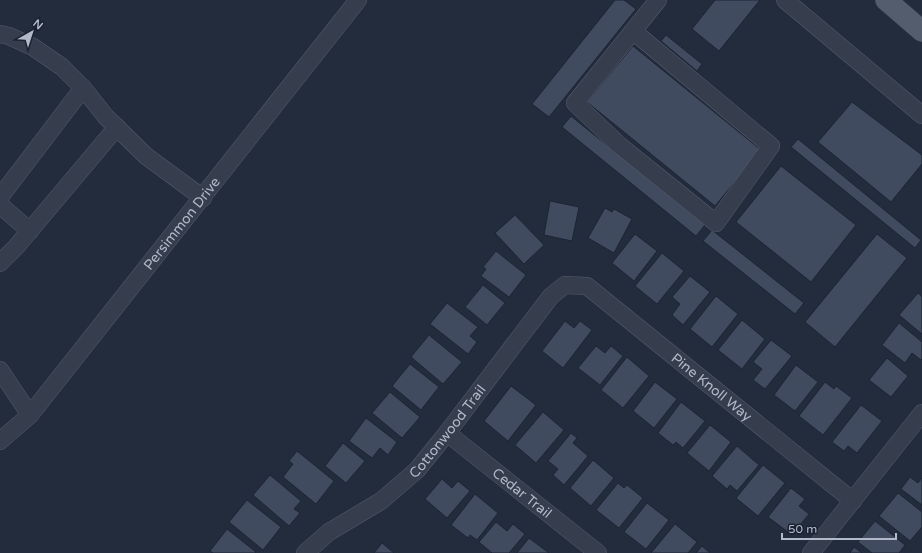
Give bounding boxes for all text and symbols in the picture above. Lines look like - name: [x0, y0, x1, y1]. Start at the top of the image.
- north arrow: [12, 12, 52, 52]
- text: N: [30, 17, 46, 32]
- street label: Persimmon Drive: [140, 174, 224, 274]
- street label: Pine Knoll Way: [668, 350, 756, 425]
- street label: Cottonwood Trail: [406, 382, 489, 482]
- street label: Cedar Trail: [489, 464, 555, 522]
- scale bar: [782, 515, 896, 541]
- text: 50 m: [788, 522, 817, 536]

